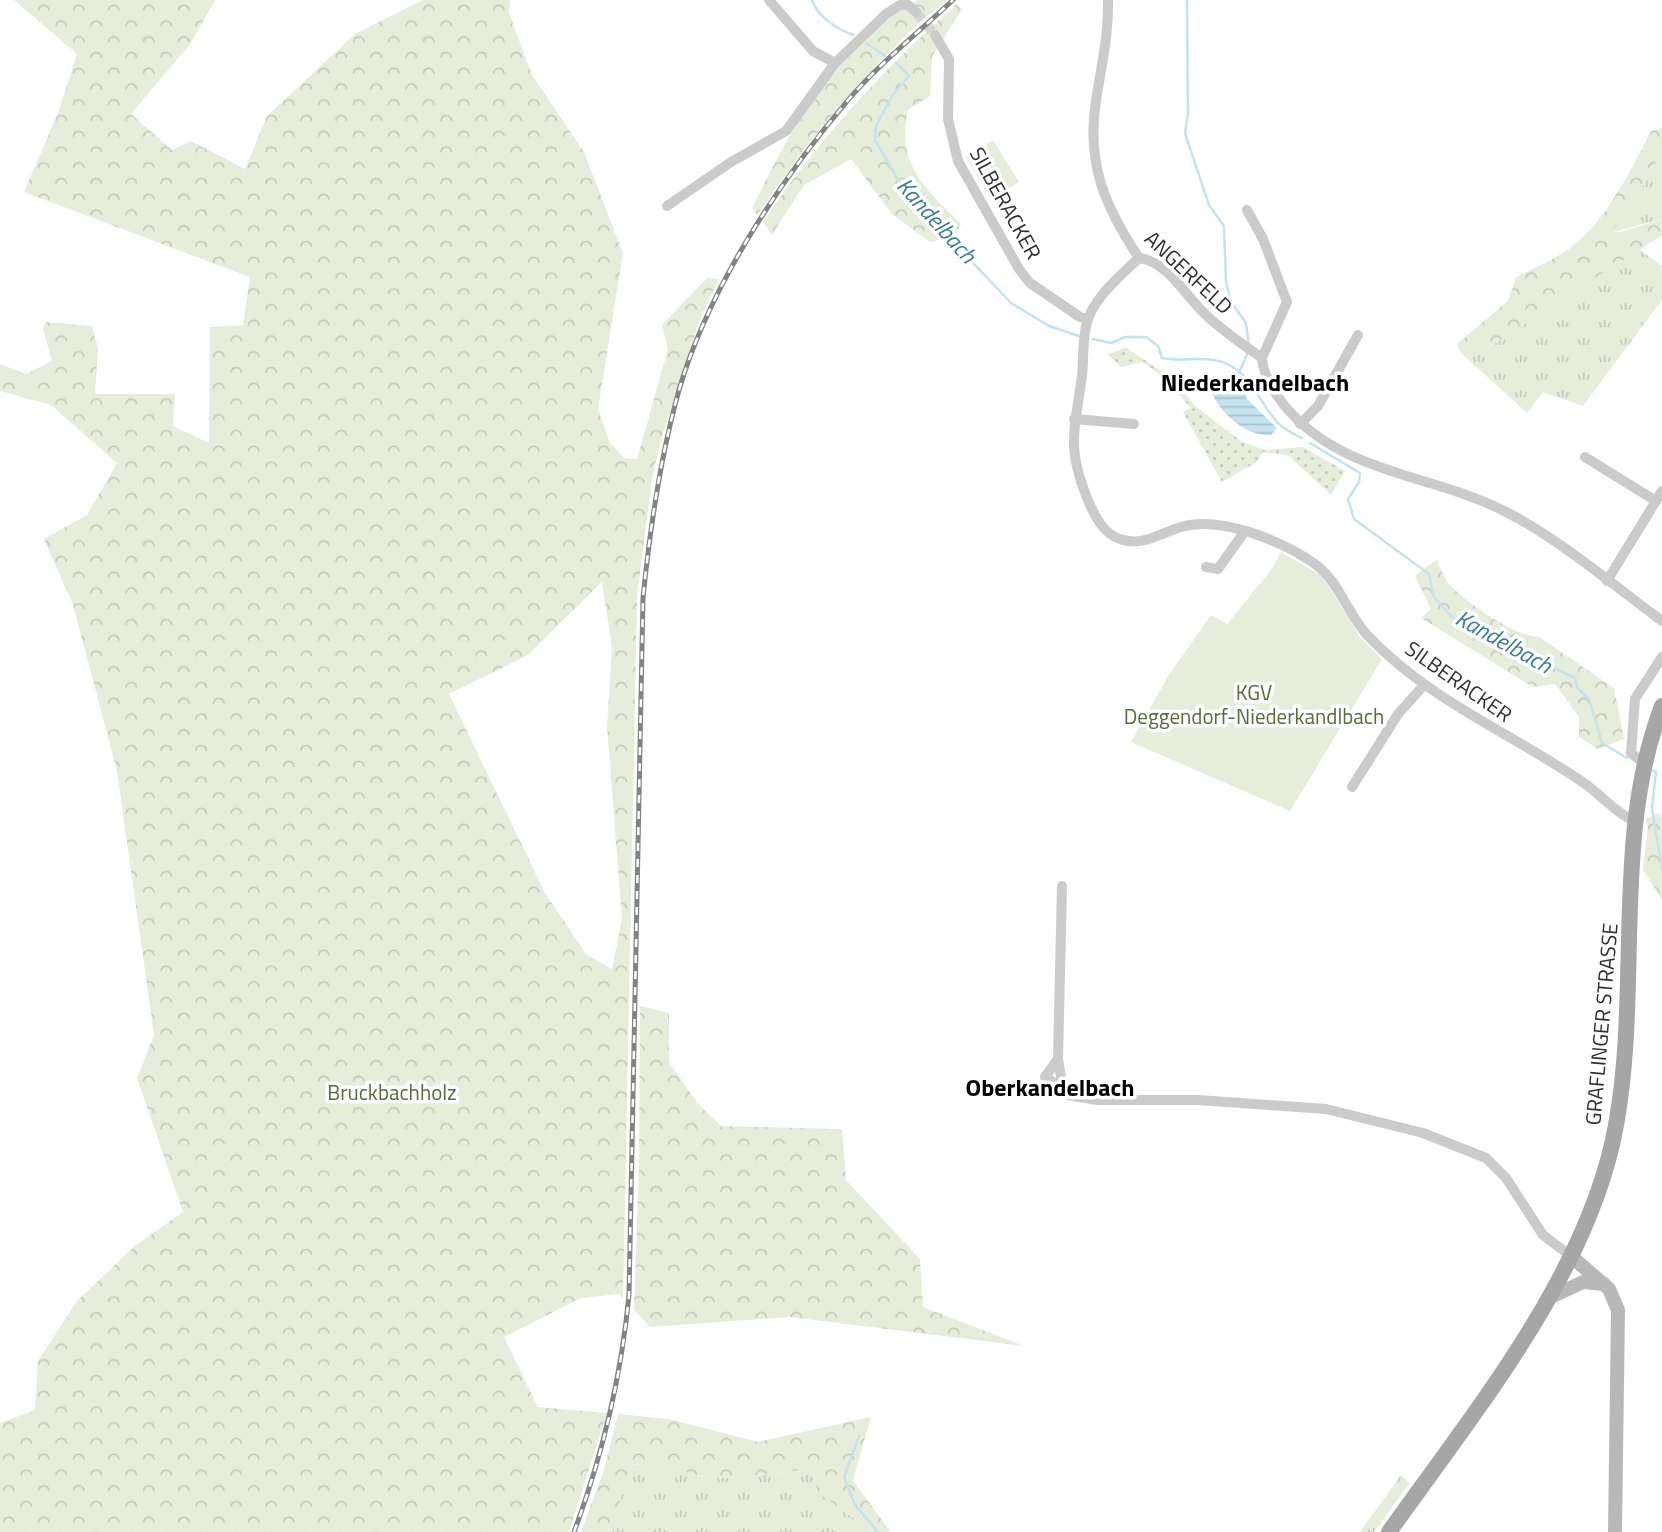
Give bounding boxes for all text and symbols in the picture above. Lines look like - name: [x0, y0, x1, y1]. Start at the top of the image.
- street label: SILBERACKER: [962, 141, 1050, 265]
- water label: Kandelbach: [889, 169, 986, 271]
- street label: ANGERFELD: [1138, 223, 1240, 321]
- district label: Niederkandelbach: [1161, 364, 1349, 400]
- water label: Kandelbach: [1449, 600, 1559, 682]
- street label: SILBERACKER: [1399, 632, 1519, 730]
- park label: KGV Deggendorf-Niederkandlbach: [1124, 676, 1384, 732]
- street label: GRAFLINGER STRASSE: [1576, 922, 1626, 1126]
- district label: Oberkandelbach: [966, 1069, 1134, 1105]
- park label: Bruckbachholz: [327, 1076, 457, 1108]

